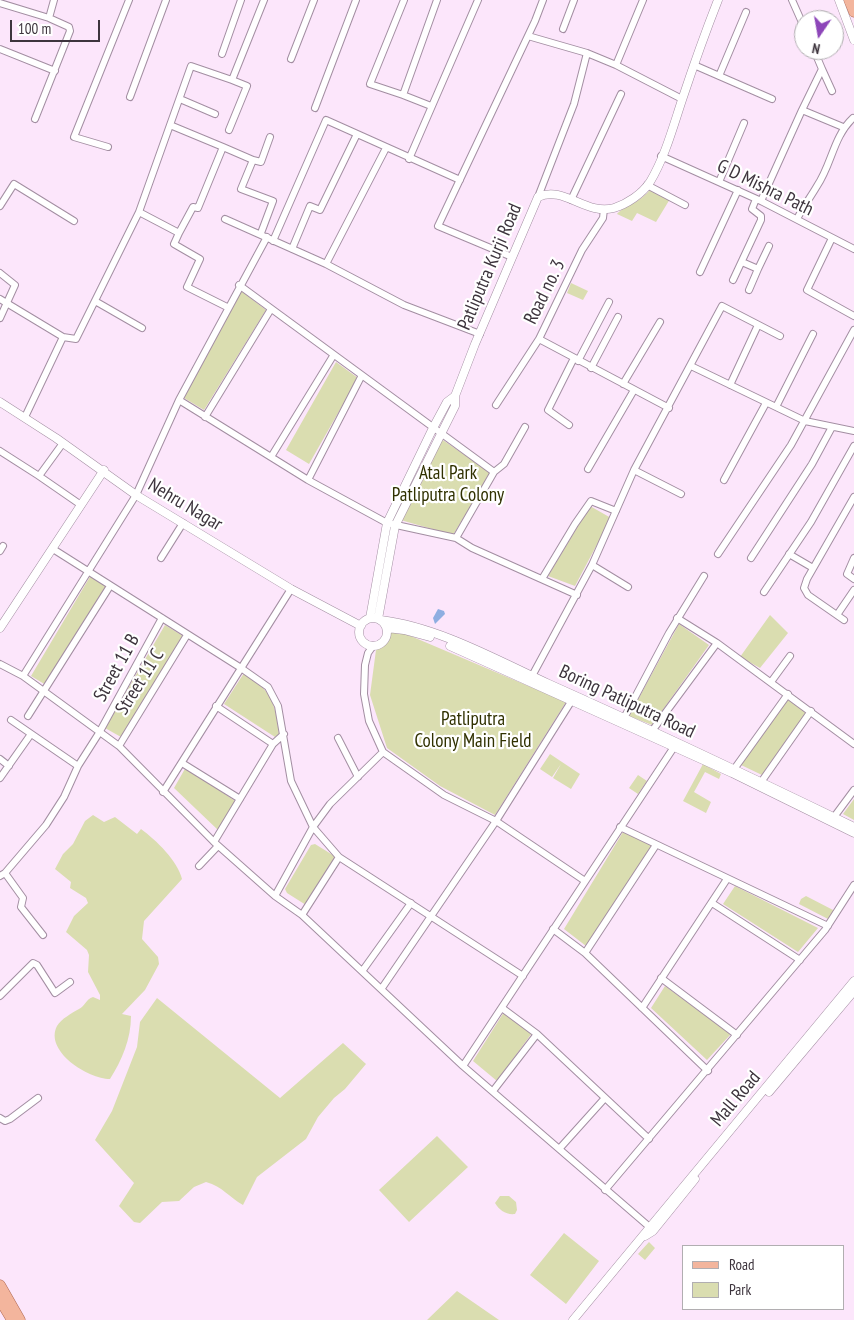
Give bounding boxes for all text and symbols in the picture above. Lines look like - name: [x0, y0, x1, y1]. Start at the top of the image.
- scale bar: [12, 10, 102, 42]
- north arrow: [794, 10, 844, 60]
- text: 100 m: [18, 19, 51, 38]
- text: N: [811, 39, 822, 58]
- street label: G D Mishra Path: [713, 155, 817, 221]
- street label: Patliputra Kurji Road: [453, 200, 527, 334]
- street label: Road no. 3: [520, 256, 570, 328]
- park label: Atal Park Patliputra Colony: [392, 463, 504, 507]
- street label: Nehru Nagar: [144, 474, 226, 536]
- street label: Street 11 B: [89, 630, 145, 706]
- street label: Street 11 C: [111, 645, 169, 719]
- street label: Boring Patliputra Road: [555, 661, 699, 743]
- park label: Patliputra Colony Main Field: [414, 709, 532, 753]
- street label: Mall Road: [706, 1067, 766, 1131]
- legend: [682, 1245, 844, 1310]
- text: Road: [729, 1255, 755, 1274]
- text: Park: [729, 1280, 751, 1299]

